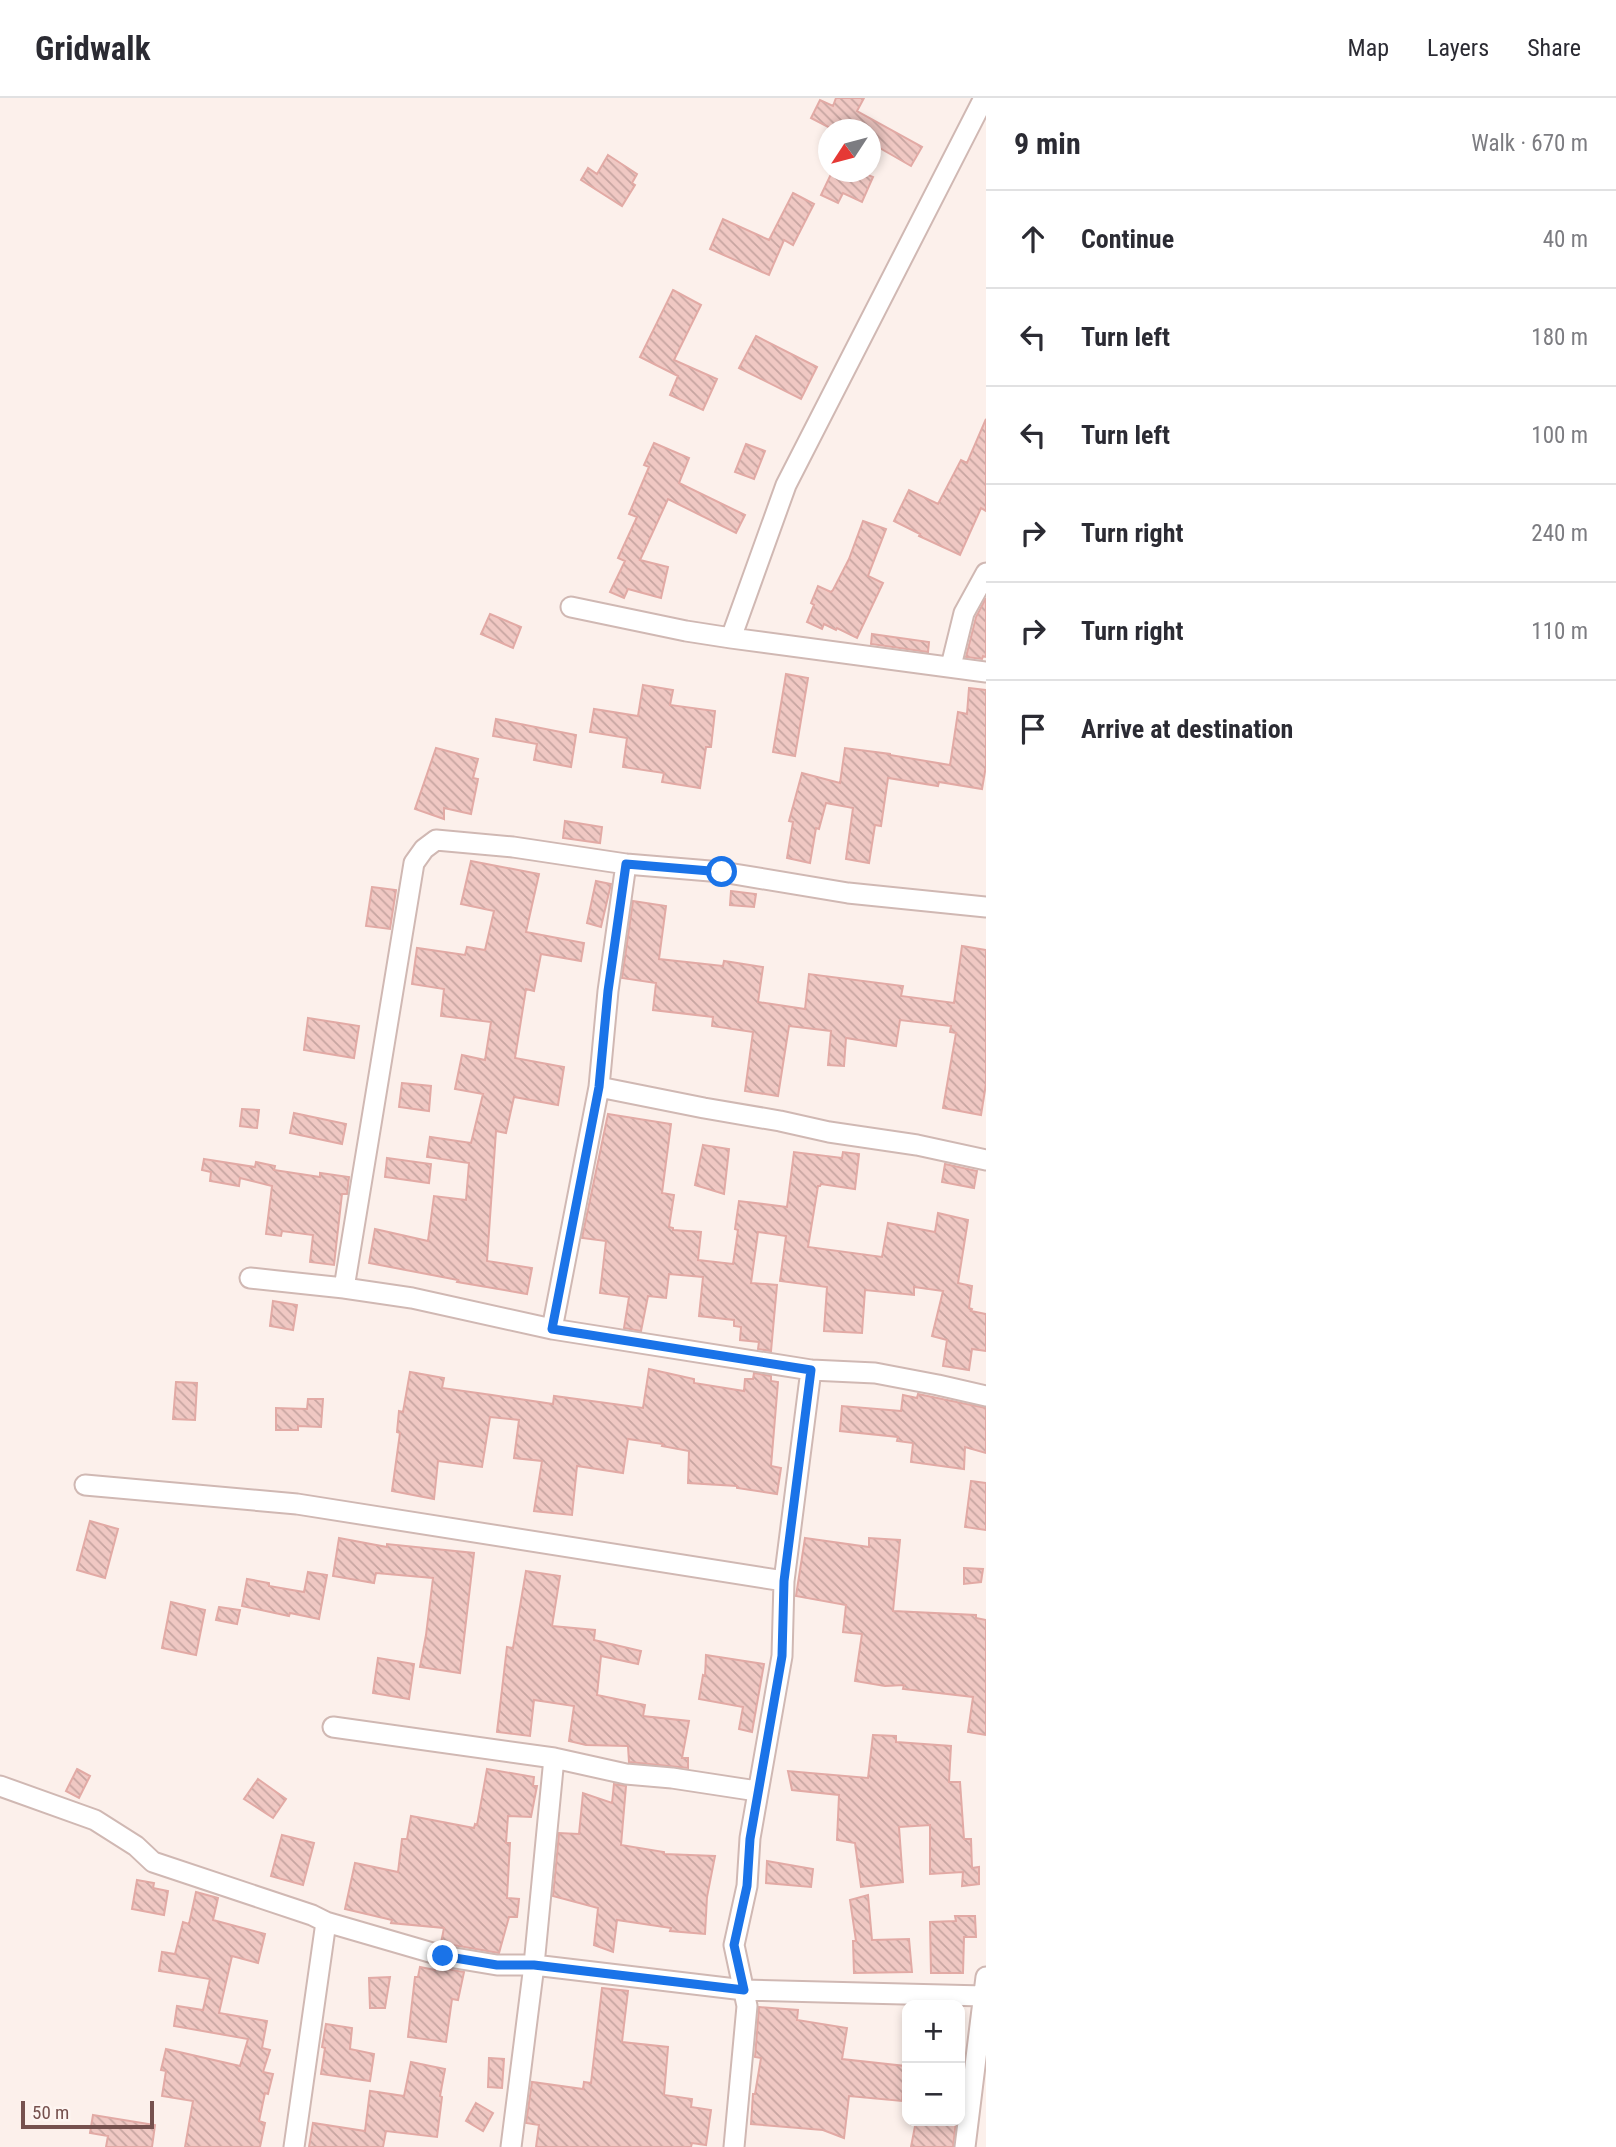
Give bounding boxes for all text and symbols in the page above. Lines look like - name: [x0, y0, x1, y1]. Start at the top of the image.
- text: Gridwalk: [35, 29, 150, 68]
- text: Map: [1348, 34, 1389, 62]
- text: Layers: [1427, 34, 1489, 62]
- text: Share: [1527, 34, 1581, 62]
- north arrow: [818, 119, 881, 182]
- text: 9 min: [1014, 126, 1081, 161]
- text: Walk · 670 m: [1471, 130, 1588, 157]
- icon: ahead: [1014, 220, 1052, 258]
- text: Continue: [1081, 224, 1174, 254]
- text: 40 m: [1543, 226, 1588, 253]
- icon: left: [1014, 318, 1052, 356]
- text: Turn left: [1081, 322, 1170, 352]
- text: 180 m: [1531, 324, 1588, 351]
- icon: left: [1014, 416, 1052, 454]
- text: Turn left: [1081, 420, 1170, 450]
- text: 100 m: [1531, 422, 1588, 449]
- icon: right: [1014, 514, 1052, 552]
- text: Turn right: [1081, 518, 1183, 548]
- text: 240 m: [1531, 520, 1588, 547]
- icon: right: [1014, 612, 1052, 650]
- text: Turn right: [1081, 616, 1183, 646]
- text: 110 m: [1531, 618, 1588, 645]
- icon: arrive: [1014, 710, 1052, 748]
- text: Arrive at destination: [1081, 714, 1293, 744]
- route start: [706, 856, 737, 887]
- route end: [427, 1940, 458, 1971]
- map controls: [902, 2000, 965, 2126]
- button: +: [902, 2000, 965, 2063]
- button: −: [902, 2063, 965, 2126]
- scale bar: [21, 2098, 154, 2130]
- text: 50 m: [32, 2101, 69, 2124]

